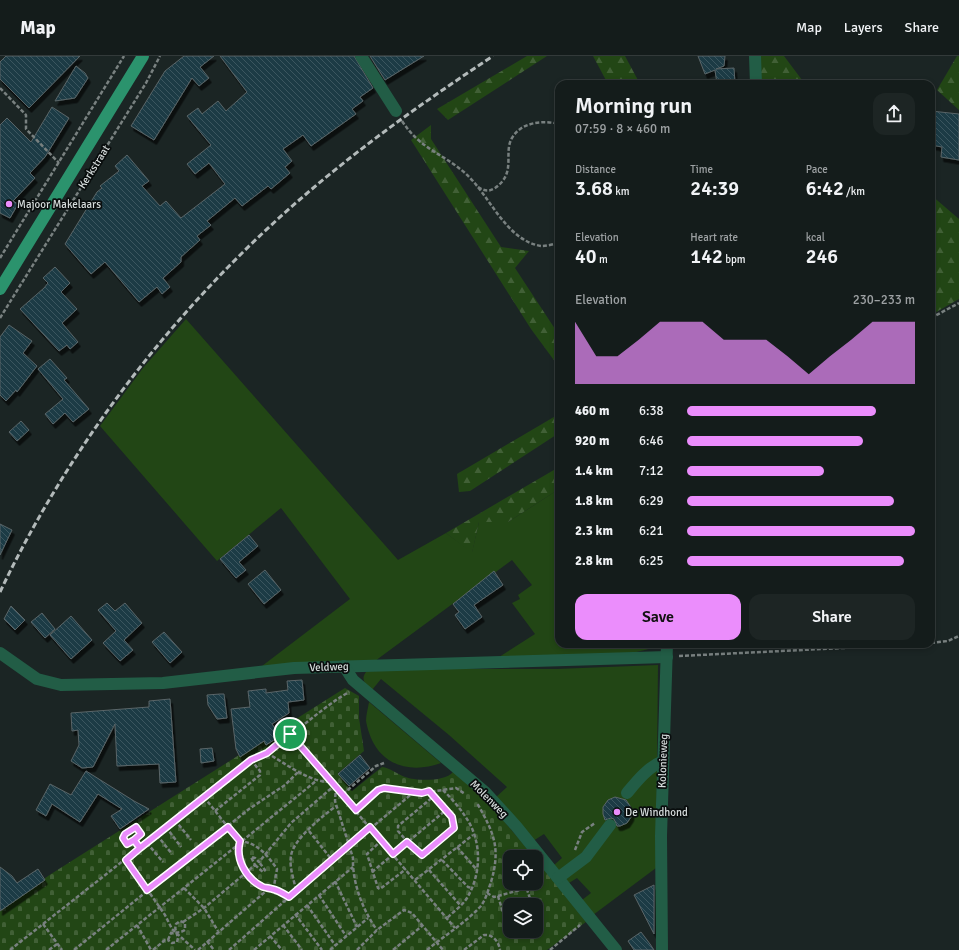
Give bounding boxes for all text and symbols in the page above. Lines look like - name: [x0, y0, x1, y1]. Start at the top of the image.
- text: Map: [20, 16, 56, 40]
- text: Map: [796, 19, 822, 36]
- text: Layers: [844, 19, 883, 36]
- text: Share: [905, 19, 939, 36]
- text: Morning run: [575, 92, 692, 119]
- button: share: [873, 93, 915, 135]
- text: 07:59 · 8 × 460 m: [575, 121, 670, 137]
- street label: Kerkstraat: [76, 143, 113, 191]
- text: Distance: [575, 163, 616, 176]
- text: Time: [690, 163, 713, 176]
- text: Pace: [806, 163, 828, 176]
- text: 3.68: [575, 176, 613, 201]
- text: 24:39: [690, 176, 739, 201]
- text: 6:42: [806, 176, 844, 201]
- text: km: [613, 185, 630, 198]
- text: /km: [844, 185, 865, 198]
- place label: Majoor Makelaars: [17, 198, 101, 211]
- marker: Majoor Makelaars: [4, 199, 14, 209]
- text: Elevation: [575, 231, 619, 244]
- text: Heart rate: [690, 231, 738, 244]
- text: kcal: [806, 231, 825, 244]
- text: 40: [575, 244, 597, 269]
- text: 142: [690, 244, 723, 269]
- text: 246: [806, 244, 838, 269]
- text: m: [597, 253, 608, 266]
- text: bpm: [723, 253, 746, 266]
- text: Elevation: [575, 292, 627, 308]
- text: 230–233 m: [853, 292, 915, 308]
- text: 460 m: [575, 403, 609, 419]
- text: 6:38: [639, 403, 664, 419]
- text: 920 m: [575, 433, 609, 449]
- text: 6:46: [639, 433, 664, 449]
- text: 1.4 km: [575, 463, 613, 479]
- text: 7:12: [639, 463, 664, 479]
- text: 1.8 km: [575, 493, 613, 509]
- text: 6:29: [639, 493, 664, 509]
- text: 2.3 km: [575, 523, 613, 539]
- text: 6:21: [639, 523, 664, 539]
- text: 2.8 km: [575, 553, 613, 569]
- text: 6:25: [639, 553, 664, 569]
- button: Save: [575, 594, 741, 640]
- button: Share: [749, 594, 915, 640]
- street label: Veldweg: [309, 660, 349, 674]
- pin: [273, 717, 307, 751]
- icon: arrive: [279, 723, 301, 745]
- street label: Kolonieweg: [656, 733, 670, 788]
- street label: Molenweg: [467, 777, 511, 821]
- place label: De Windhond: [625, 806, 688, 819]
- marker: De Windhond: [612, 807, 622, 817]
- map controls: [503, 850, 543, 938]
- button: locate: [503, 850, 543, 890]
- button: layers: [503, 898, 543, 938]

